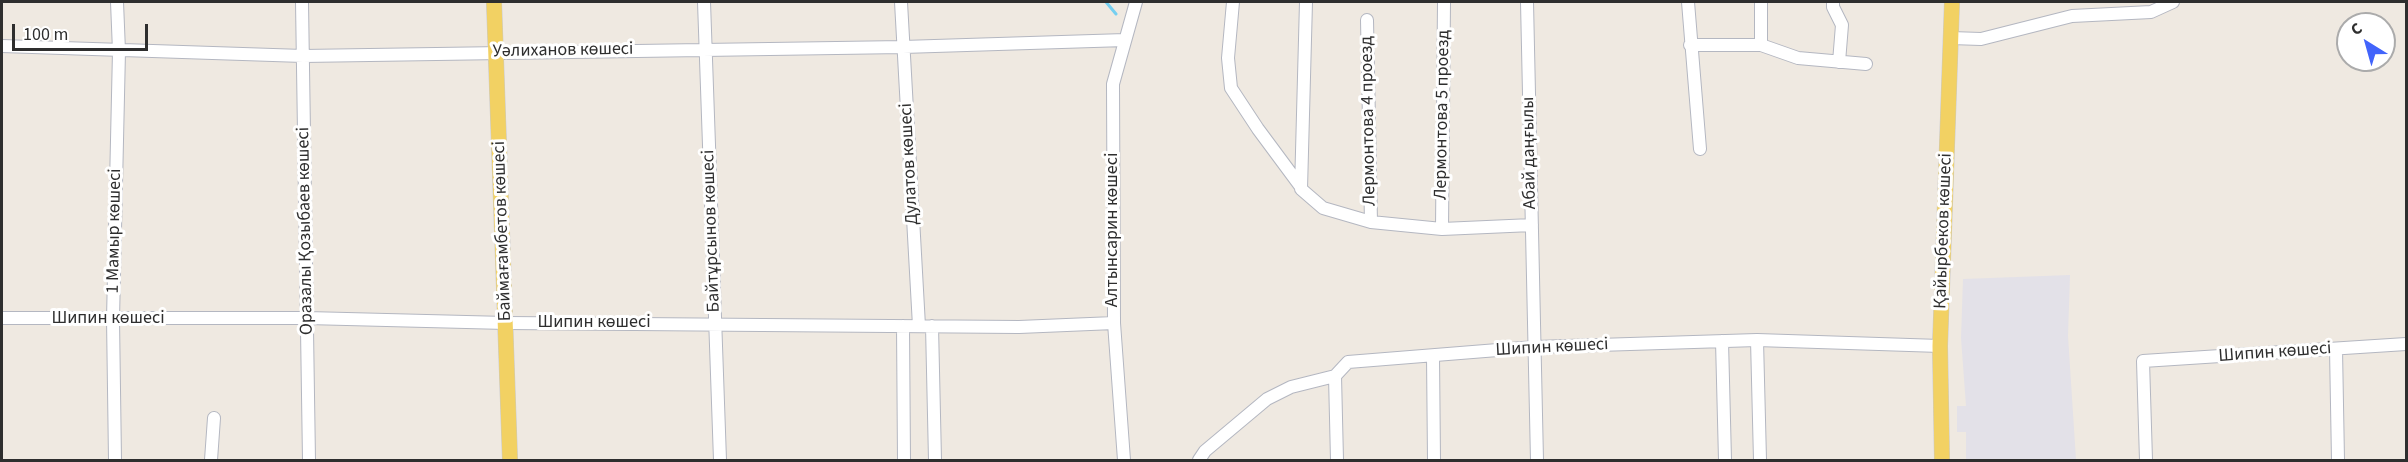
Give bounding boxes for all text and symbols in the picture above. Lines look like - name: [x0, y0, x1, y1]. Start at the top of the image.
- scale bar: [15, 12, 152, 50]
- north arrow: [2336, 12, 2396, 72]
- text: С: [2346, 18, 2367, 41]
- text: 100 m: [23, 22, 68, 47]
- street label: Лермонтова 5 проезд: [1431, 30, 1455, 200]
- street label: Лермонтова 4 проезд: [1357, 36, 1381, 206]
- street label: Уәлиханов көшесі: [492, 39, 634, 63]
- street label: Абай даңғылы: [1518, 96, 1542, 210]
- street label: Дулатов көшесі: [896, 102, 924, 226]
- street label: Оразалы Қозыбаев көшесі: [293, 127, 319, 335]
- street label: Баймағамбетов көшесі: [489, 141, 517, 321]
- street label: Байтұрсынов көшесі: [698, 149, 726, 313]
- street label: Алтынсарин көшесі: [1102, 153, 1124, 307]
- street label: Қайырбеков көшесі: [1930, 153, 1958, 309]
- street label: 1 Мамыр көшесі: [103, 168, 127, 294]
- street label: Шипин көшесі: [51, 308, 165, 330]
- street label: Шипин көшесі: [537, 312, 651, 334]
- street label: Шипин көшесі: [1495, 334, 1609, 362]
- street label: Шипин көшесі: [2218, 338, 2332, 368]

